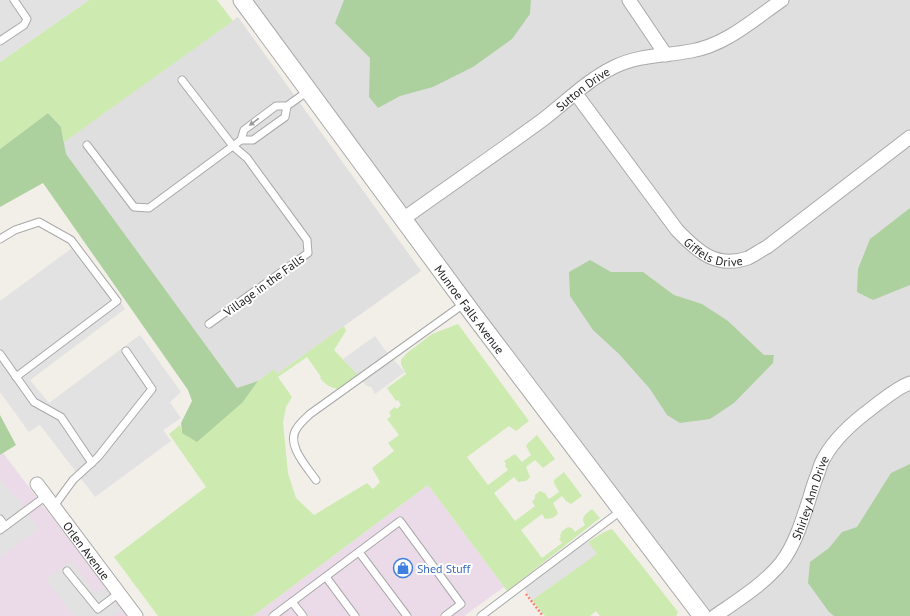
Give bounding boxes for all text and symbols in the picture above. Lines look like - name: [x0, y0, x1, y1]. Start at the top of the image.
- street label: Sutton Drive: [552, 63, 612, 114]
- one-way arrow: [249, 118, 259, 126]
- street label: Giffels Drive: [681, 234, 744, 269]
- street label: Village in the Falls: [220, 251, 307, 320]
- street label: Munroe Falls Avenue: [432, 262, 508, 357]
- street label: Shirley Ann Drive: [788, 452, 831, 542]
- street label: Orlen Avenue: [60, 518, 113, 582]
- shop icon: Shed Stuff: [392, 557, 414, 579]
- place label: Shed Stuff: [417, 561, 471, 576]

